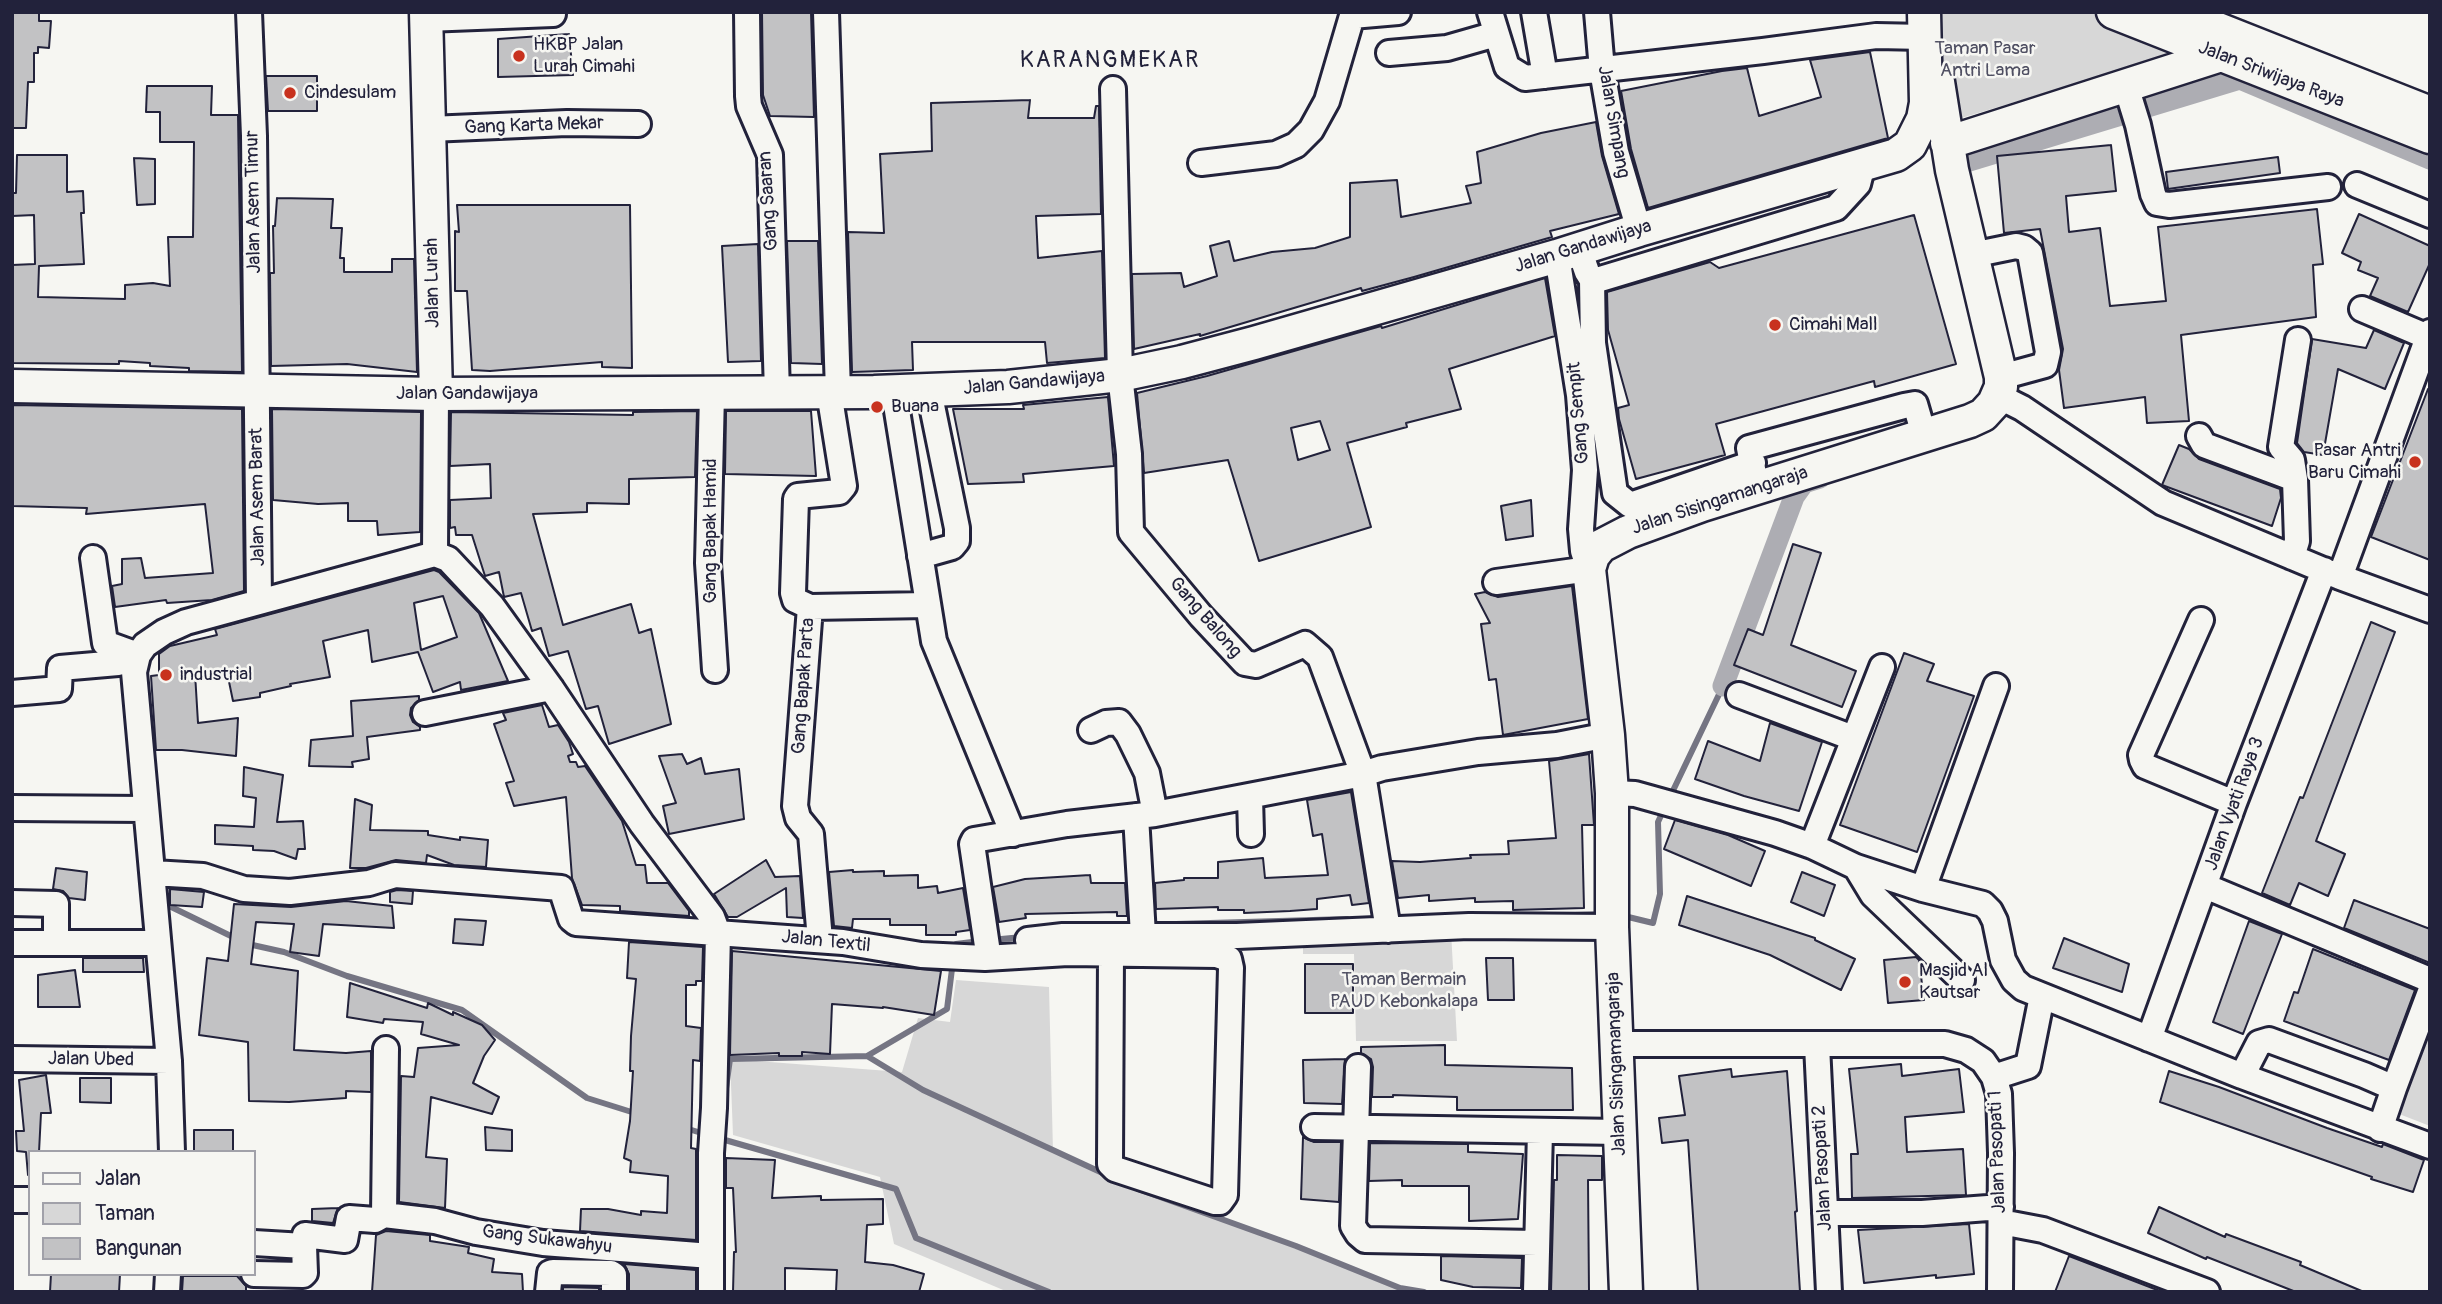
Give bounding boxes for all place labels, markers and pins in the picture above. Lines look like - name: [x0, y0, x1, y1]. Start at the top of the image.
- place label: HKBP Jalan Lurah Cimahi: [533, 34, 635, 78]
- marker: HKBP Jalan Lurah Cimahi: [511, 48, 527, 64]
- place label: Cindesulam: [304, 82, 396, 104]
- marker: Cindesulam: [282, 85, 298, 101]
- place label: Cimahi Mall: [1789, 314, 1878, 336]
- marker: Cimahi Mall: [1767, 317, 1783, 333]
- place label: Buana: [891, 396, 939, 418]
- marker: Buana: [869, 399, 885, 415]
- place label: Pasar Antri Baru Cimahi: [2308, 440, 2401, 484]
- marker: Pasar Antri Baru Cimahi: [2407, 454, 2423, 470]
- place label: industrial: [180, 664, 252, 686]
- marker: industrial: [158, 667, 174, 683]
- place label: Masjid Al Kautsar: [1919, 960, 1988, 1004]
- marker: Masjid Al Kautsar: [1897, 974, 1913, 990]

